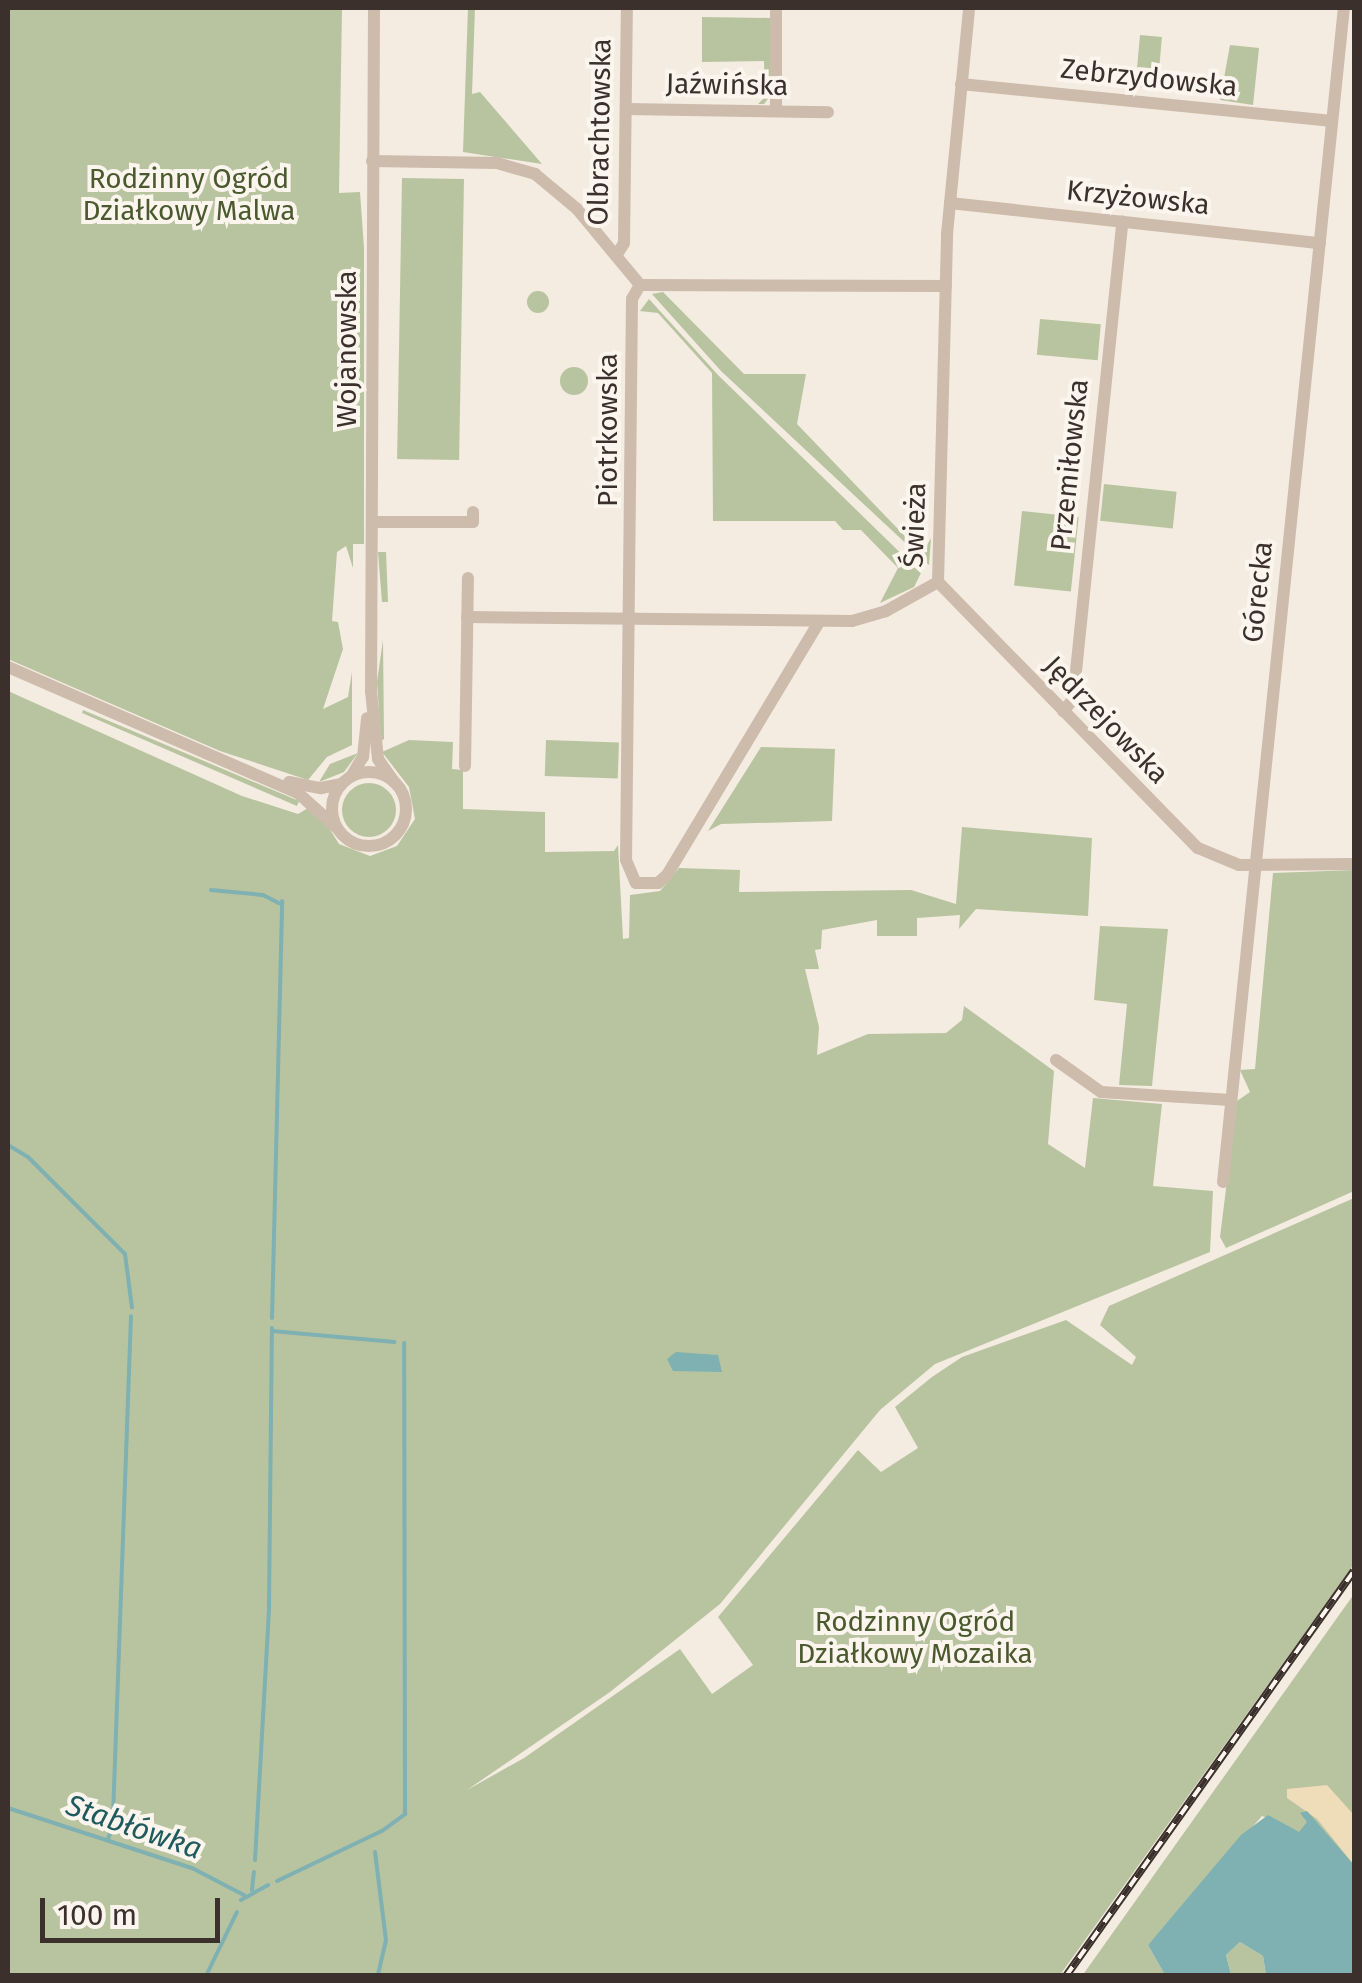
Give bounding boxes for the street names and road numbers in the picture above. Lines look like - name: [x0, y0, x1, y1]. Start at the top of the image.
- street label: Olbrachtowska: [582, 38, 618, 226]
- street label: Zebrzydowska: [1059, 52, 1239, 104]
- street label: Jaźwińska: [665, 67, 789, 103]
- street label: Krzyżowska: [1065, 174, 1211, 222]
- street label: Wojanowska: [330, 270, 364, 428]
- street label: Piotrkowska: [591, 353, 625, 507]
- street label: Przemiłowska: [1044, 377, 1096, 553]
- street label: Świeża: [897, 482, 933, 568]
- street label: Górecka: [1236, 540, 1280, 644]
- street label: Jędrzejowska: [1037, 649, 1175, 791]

